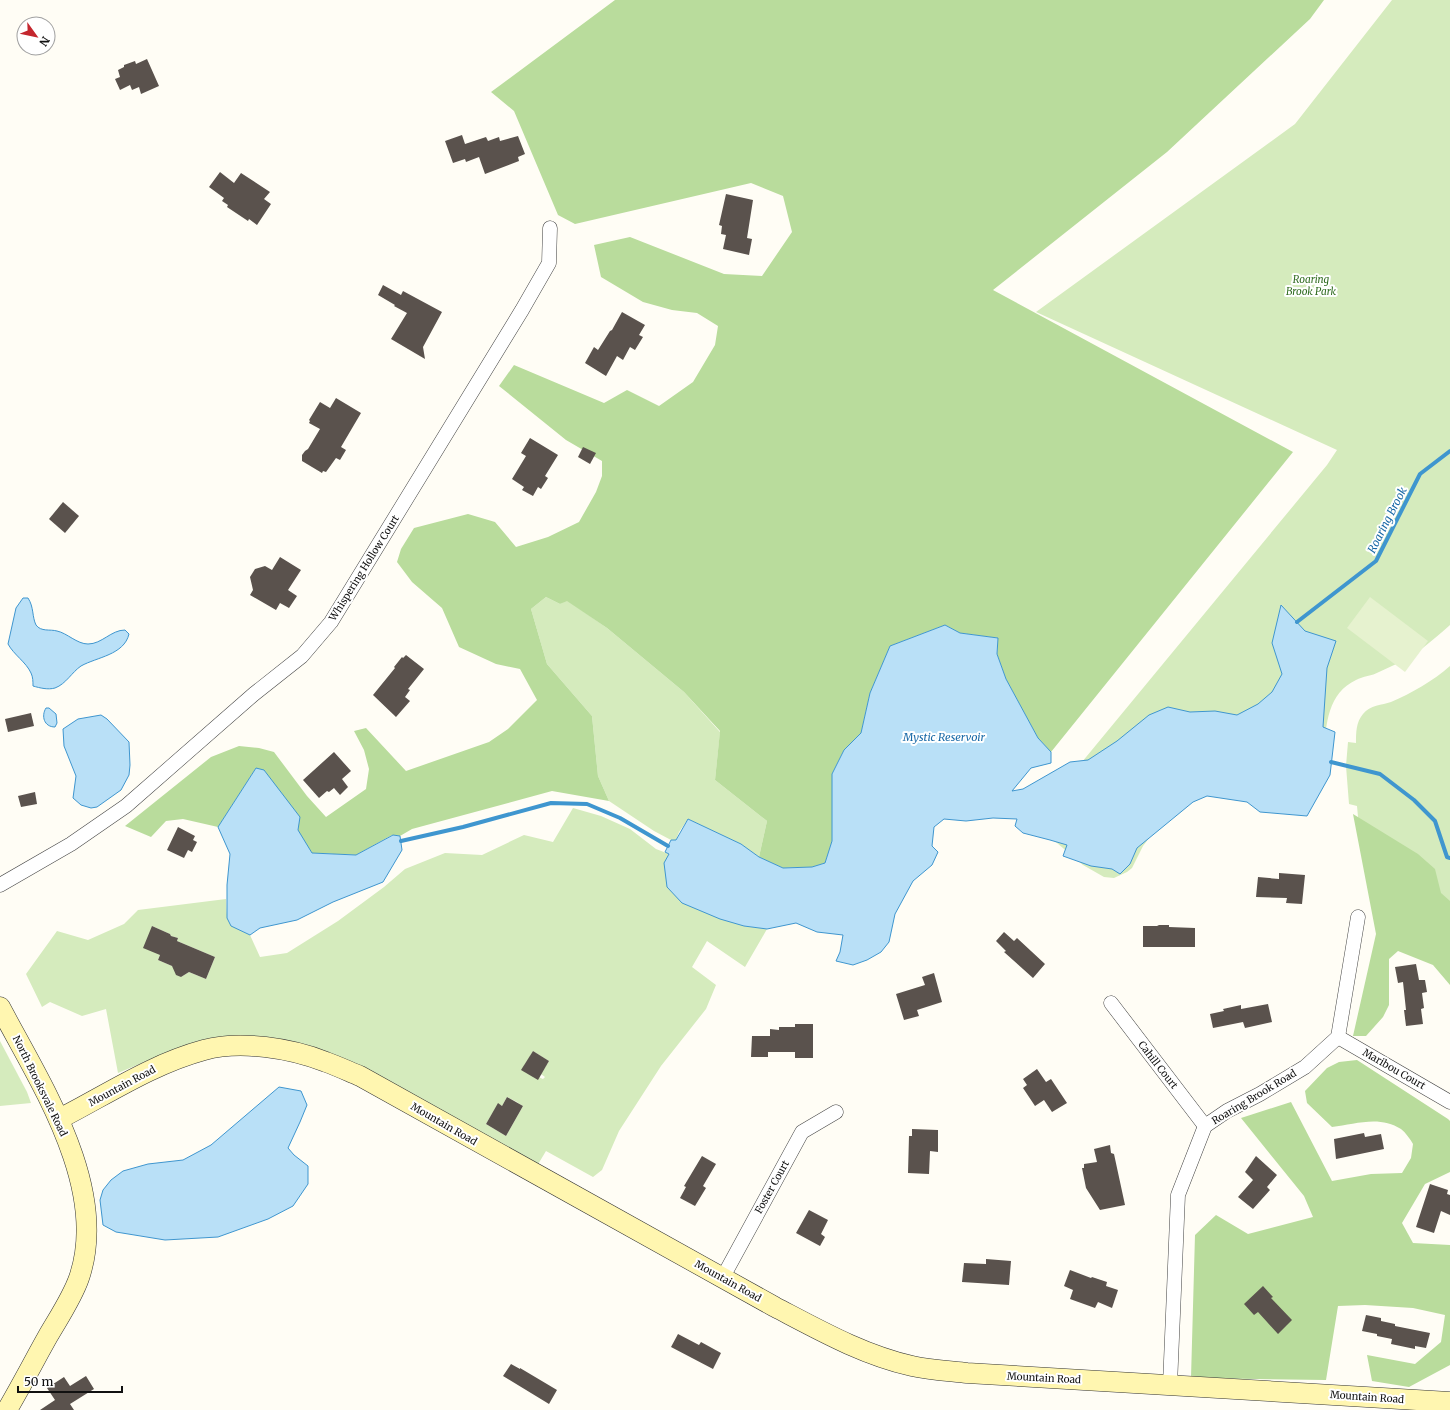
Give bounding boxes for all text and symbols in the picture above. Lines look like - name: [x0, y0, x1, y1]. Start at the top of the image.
- north arrow: [16, 16, 56, 56]
- text: N: [36, 34, 53, 49]
- park label: Roaring Brook Park: [1286, 273, 1337, 298]
- water label: Roaring Brook: [1364, 485, 1410, 555]
- street label: Whispering Hollow Court: [326, 513, 402, 624]
- water label: Mystic Reservoir: [902, 730, 986, 744]
- street label: North Brooksvale Road: [10, 1033, 70, 1139]
- street label: Cahill Court: [1135, 1038, 1181, 1092]
- street label: Maribou Court: [1360, 1046, 1428, 1092]
- street label: Mountain Road: [86, 1063, 158, 1109]
- street label: Roaring Brook Road: [1209, 1067, 1299, 1127]
- street label: Mountain Road: [409, 1100, 479, 1148]
- street label: Foster Court: [752, 1158, 792, 1216]
- street label: Mountain Road: [692, 1257, 764, 1305]
- scale bar: [18, 1368, 122, 1394]
- street label: Mountain Road: [1007, 1370, 1081, 1386]
- text: 50 m: [24, 1374, 53, 1389]
- street label: Mountain Road: [1330, 1388, 1404, 1406]

